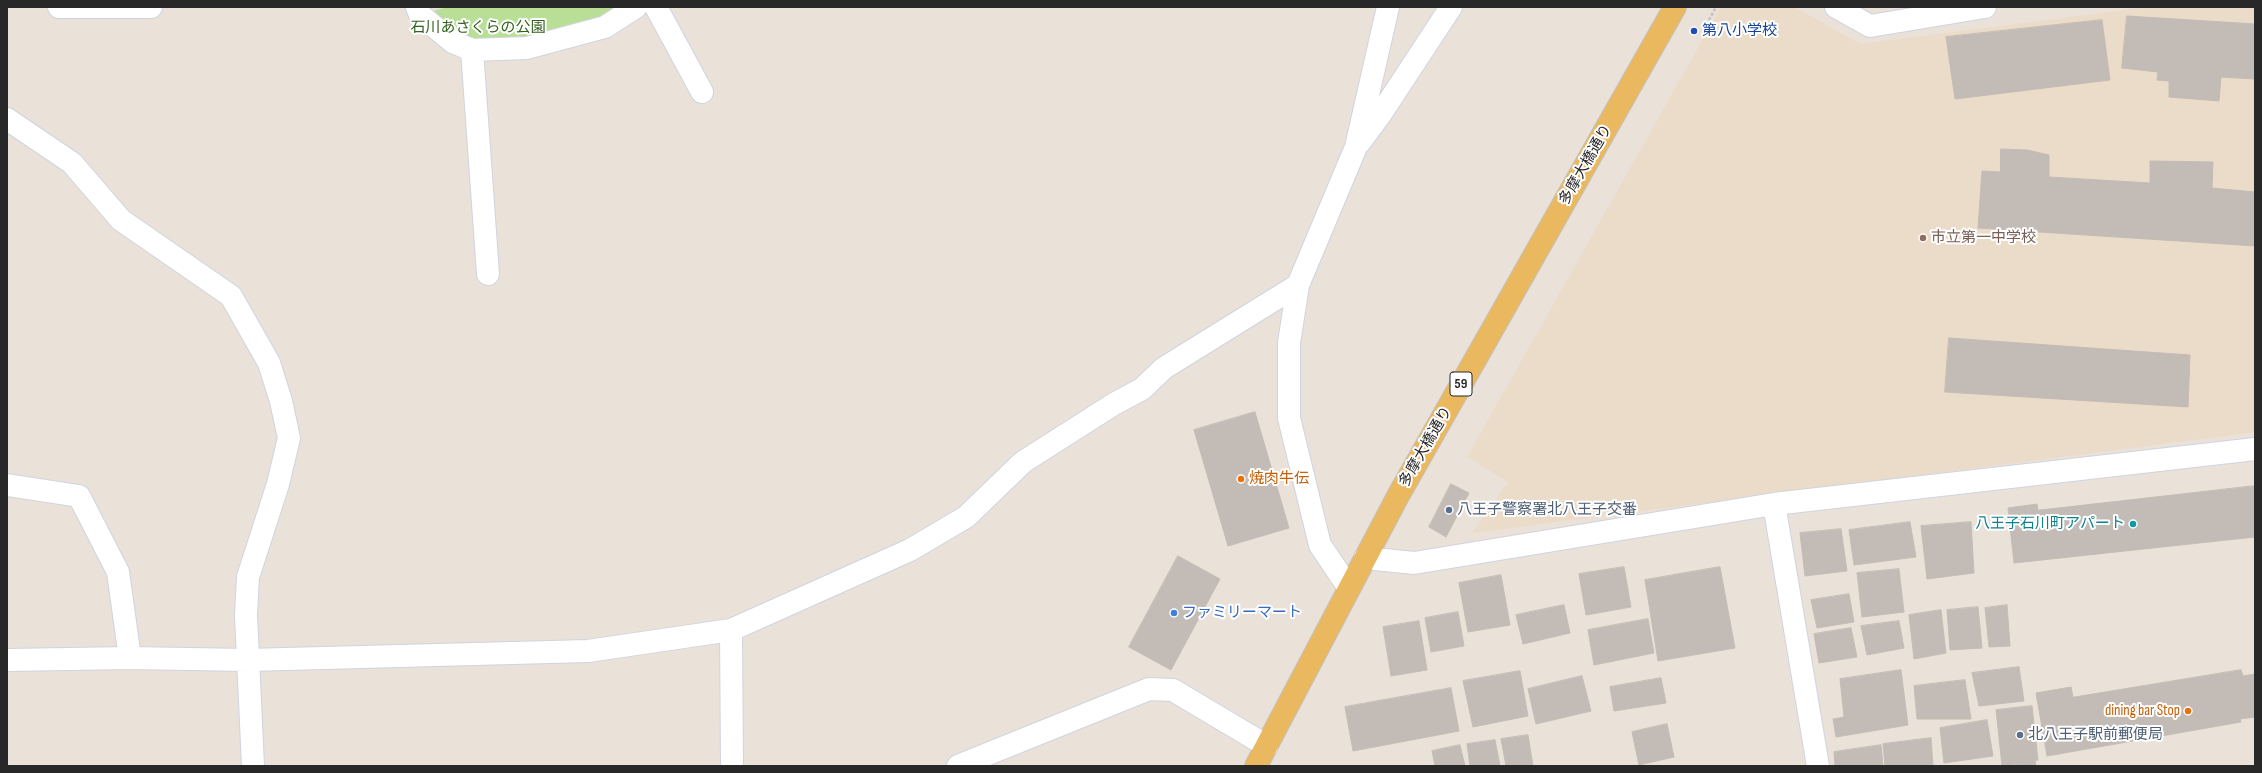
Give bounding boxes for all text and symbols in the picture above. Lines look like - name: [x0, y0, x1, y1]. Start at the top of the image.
- park label: 石川あさくらの公園: [411, 19, 545, 37]
- place label: 第八小学校: [1702, 22, 1777, 40]
- marker: 第八小学校: [1689, 26, 1699, 36]
- street label: 多摩大橋通り: [1556, 122, 1616, 208]
- place label: 市立第一中学校: [1931, 229, 2036, 247]
- marker: 市立第一中学校: [1918, 233, 1928, 243]
- road number: 59: [1450, 372, 1472, 396]
- street label: 多摩大橋通り: [1396, 404, 1456, 490]
- place label: 焼肉牛伝: [1249, 470, 1309, 488]
- marker: 焼肉牛伝: [1236, 474, 1246, 484]
- place label: 八王子警察署北八王子交番: [1457, 501, 1637, 519]
- marker: 八王子警察署北八王子交番: [1444, 505, 1454, 515]
- place label: 八王子石川町アパート: [1975, 515, 2125, 533]
- marker: 八王子石川町アパート: [2128, 519, 2138, 529]
- place label: ファミリーマート: [1182, 604, 1302, 622]
- marker: ファミリーマート: [1169, 608, 1179, 618]
- place label: dining bar Stop: [2105, 702, 2180, 720]
- marker: dining bar Stop: [2183, 706, 2193, 716]
- place label: 北八王子駅前郵便局: [2028, 726, 2163, 744]
- marker: 北八王子駅前郵便局: [2015, 730, 2025, 740]

